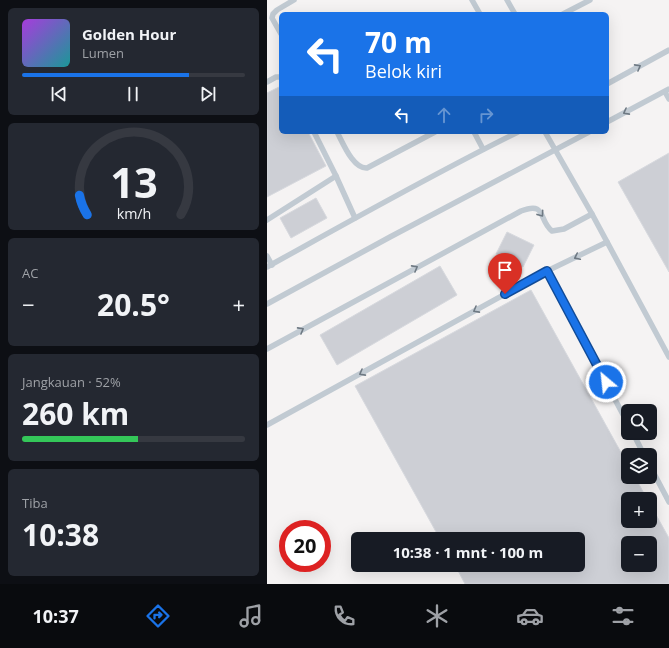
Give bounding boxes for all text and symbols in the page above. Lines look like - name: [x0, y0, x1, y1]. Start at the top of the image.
- text: 70 m: [365, 23, 432, 61]
- text: Golden Hour: [82, 24, 176, 44]
- icon: left: [299, 28, 351, 80]
- text: Lumen: [82, 44, 124, 62]
- text: Belok kiri: [365, 59, 442, 83]
- one-way arrow: [634, 64, 641, 72]
- icon: previous: [48, 83, 70, 105]
- icon: pause: [122, 83, 144, 105]
- icon: next: [197, 83, 219, 105]
- icon: left: [391, 104, 413, 126]
- icon: ahead: [433, 104, 455, 126]
- icon: right: [475, 104, 497, 126]
- one-way arrow: [622, 108, 630, 115]
- text: 13: [110, 154, 157, 210]
- text: km/h: [116, 203, 151, 222]
- one-way arrow: [536, 210, 543, 217]
- one-way arrow: [573, 252, 581, 260]
- pin: [488, 253, 522, 294]
- icon: arrive: [494, 259, 516, 281]
- text: AC: [22, 264, 38, 282]
- one-way arrow: [411, 266, 418, 273]
- text: 20.5°: [97, 284, 170, 325]
- text: −: [22, 289, 35, 319]
- text: +: [232, 289, 245, 319]
- one-way arrow: [473, 305, 480, 313]
- one-way arrow: [297, 328, 304, 335]
- position arrow: [585, 361, 627, 403]
- one-way arrow: [359, 368, 366, 375]
- text: Jangkauan · 52%: [22, 373, 121, 391]
- text: 260 km: [22, 393, 129, 434]
- map controls: [621, 404, 657, 572]
- button: search: [621, 404, 657, 440]
- button: layers: [621, 448, 657, 484]
- button: +: [621, 492, 657, 528]
- text: Tiba: [22, 494, 48, 512]
- text: 10:38: [22, 514, 99, 555]
- speed limit sign: 20: [279, 520, 331, 572]
- button: −: [621, 536, 657, 572]
- text: 10:38 · 1 mnt · 100 m: [393, 542, 543, 562]
- icon: directions: [144, 602, 172, 630]
- icon: music: [237, 602, 265, 630]
- icon: phone: [330, 602, 358, 630]
- icon: climate: [423, 602, 451, 630]
- icon: car: [516, 602, 544, 630]
- icon: filters: [609, 602, 637, 630]
- text: 10:37: [32, 604, 79, 628]

